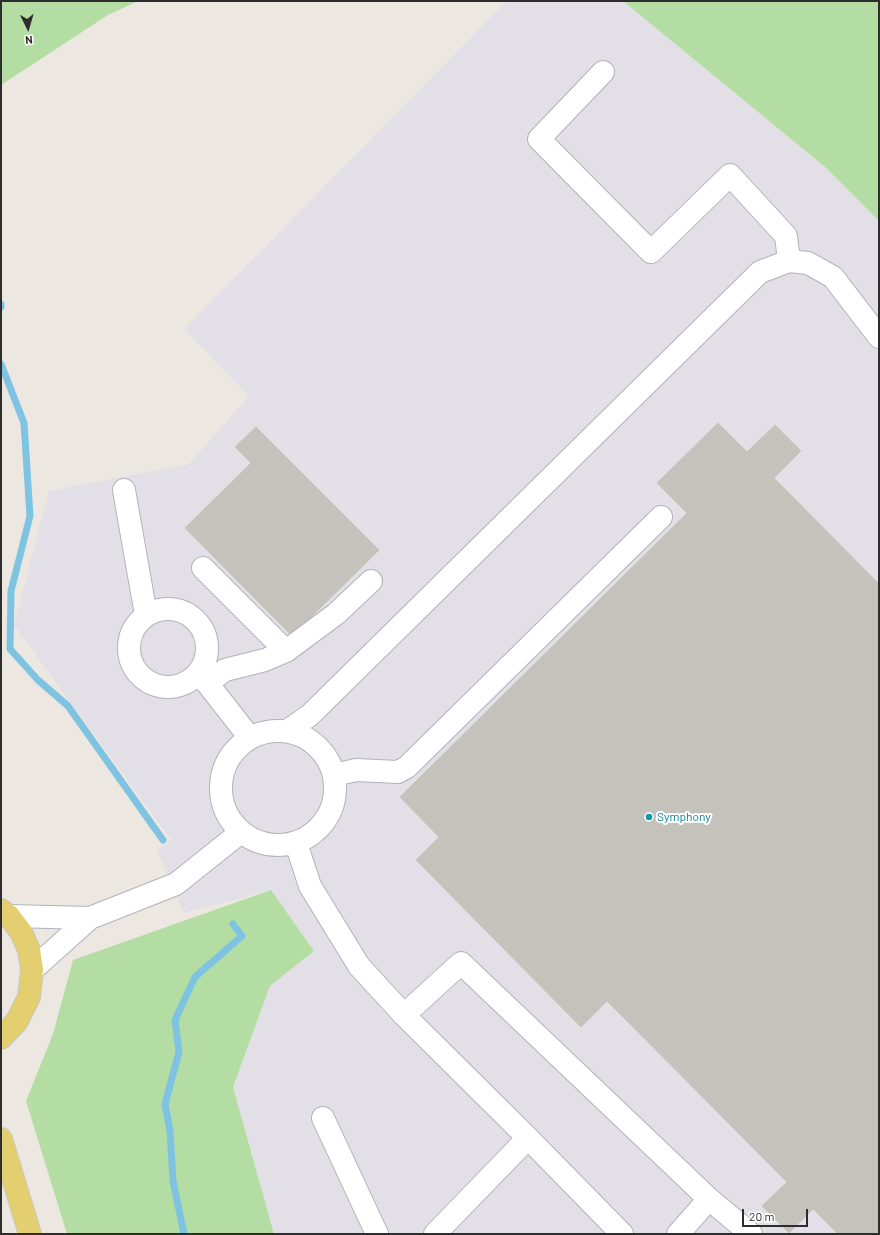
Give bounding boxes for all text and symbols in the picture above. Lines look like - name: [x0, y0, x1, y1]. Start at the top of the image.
- north arrow: [8, 8, 48, 48]
- text: N: [25, 34, 33, 47]
- place label: Symphony: [657, 810, 711, 824]
- marker: Symphony: [644, 812, 654, 822]
- scale bar: [744, 1201, 810, 1227]
- text: 20 m: [749, 1209, 775, 1223]

